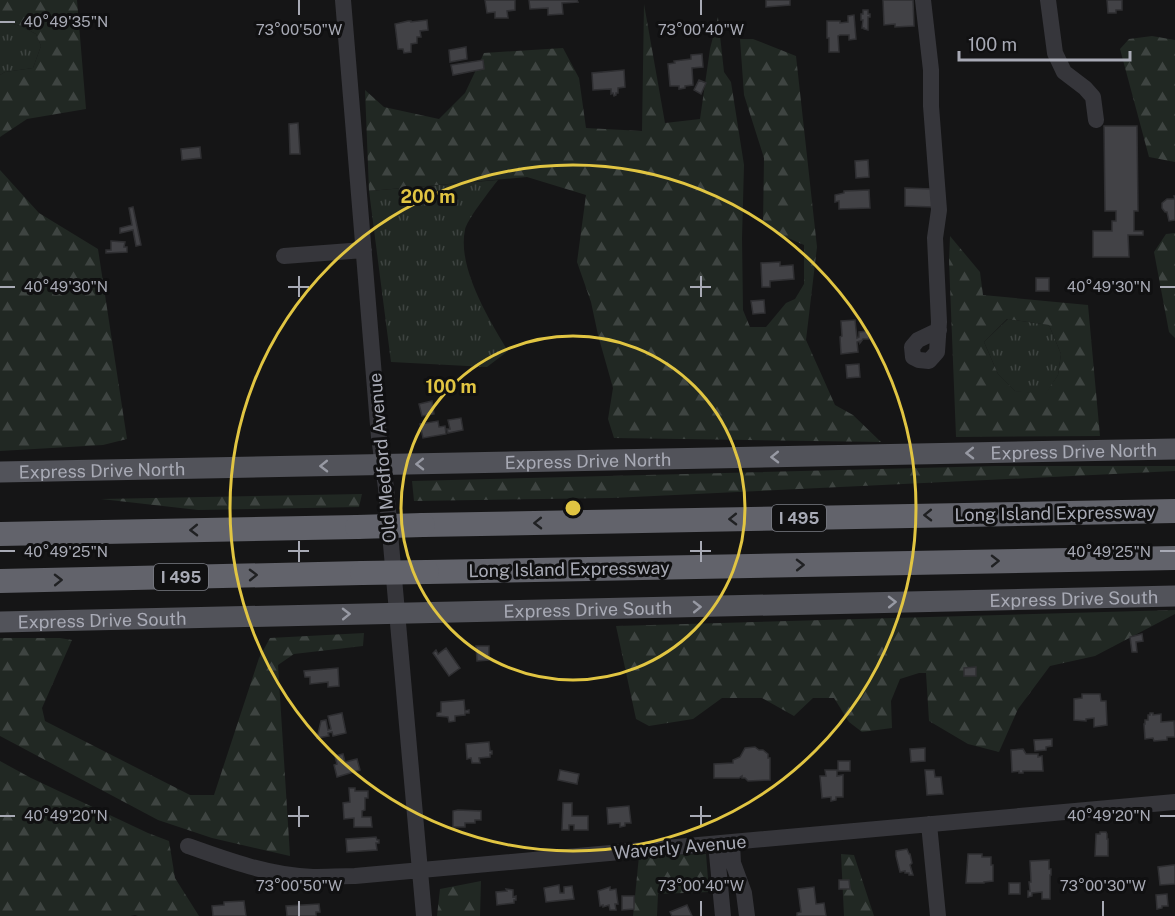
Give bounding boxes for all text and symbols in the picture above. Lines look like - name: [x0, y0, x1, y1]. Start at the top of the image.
- text: 40°49'35"N: [24, 13, 108, 30]
- text: 73°00'50"W: [256, 21, 342, 38]
- text: 73°00'40"W: [658, 21, 744, 38]
- scale bar: [959, 24, 1130, 62]
- text: 100 m: [968, 34, 1017, 55]
- text: 200 m: [401, 186, 455, 207]
- text: 40°49'30"N: [24, 278, 108, 295]
- text: 40°49'30"N: [1067, 278, 1151, 295]
- street label: Old Medford Avenue: [364, 372, 400, 544]
- text: 100 m: [425, 376, 477, 397]
- street label: Express Drive North: [990, 439, 1157, 463]
- one-way arrow: [965, 446, 974, 459]
- street label: Express Drive North: [504, 448, 671, 473]
- one-way arrow: [770, 450, 779, 463]
- one-way arrow: [416, 457, 425, 470]
- street label: Express Drive North: [18, 458, 185, 482]
- one-way arrow: [320, 460, 329, 472]
- centre of rings: [563, 498, 583, 518]
- street label: Long Island Expressway: [954, 501, 1156, 525]
- road number: I 495: [772, 505, 826, 531]
- one-way arrow: [923, 509, 932, 522]
- one-way arrow: [728, 513, 737, 525]
- one-way arrow: [533, 517, 542, 529]
- one-way arrow: [189, 524, 198, 536]
- text: 40°49'25"N: [24, 543, 108, 560]
- text: 40°49'25"N: [1067, 543, 1151, 560]
- one-way arrow: [991, 555, 1000, 567]
- street label: Long Island Expressway: [468, 557, 670, 581]
- one-way arrow: [796, 559, 805, 571]
- road number: I 495: [154, 564, 208, 590]
- one-way arrow: [249, 569, 258, 582]
- one-way arrow: [54, 573, 63, 586]
- street label: Express Drive South: [989, 586, 1158, 611]
- one-way arrow: [887, 596, 896, 609]
- street label: Express Drive South: [503, 597, 673, 621]
- one-way arrow: [692, 600, 701, 613]
- street label: Express Drive South: [17, 607, 187, 632]
- one-way arrow: [342, 608, 351, 621]
- text: 40°49'20"N: [24, 807, 108, 824]
- text: 40°49'20"N: [1067, 807, 1151, 824]
- street label: Waverly Avenue: [613, 831, 747, 863]
- text: 73°00'50"W: [256, 877, 342, 894]
- text: 73°00'40"W: [658, 877, 744, 894]
- text: 73°00'30"W: [1060, 877, 1146, 894]

